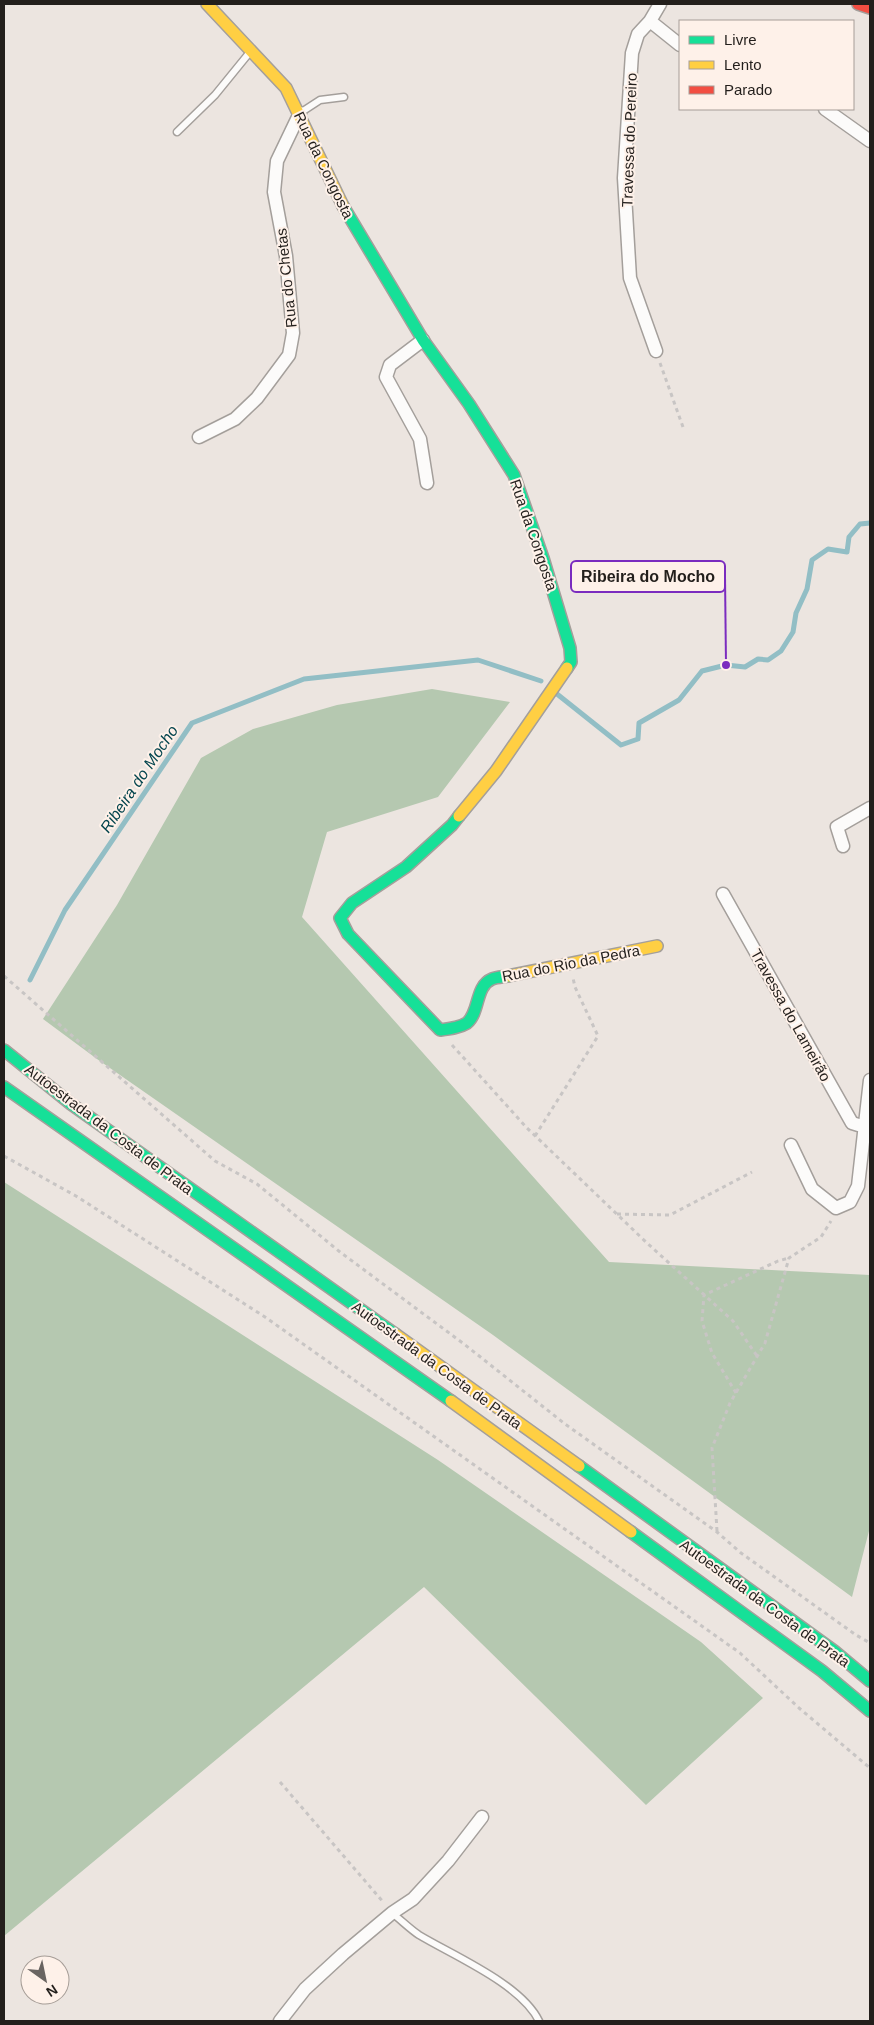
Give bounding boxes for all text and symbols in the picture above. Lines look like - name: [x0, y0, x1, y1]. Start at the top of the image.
- legend: [679, 20, 854, 110]
- text: Livre: [724, 31, 757, 48]
- text: Lento: [724, 56, 762, 73]
- street label: Travessa do Pereiro: [618, 72, 640, 208]
- text: Parado: [724, 81, 772, 98]
- street label: Rua da Congosta: [291, 109, 358, 222]
- street label: Rua do Chetas: [272, 227, 300, 329]
- street label: Rua da Congosta: [507, 477, 561, 594]
- callout: Ribeira do Mocho: [571, 561, 725, 592]
- text: Ribeira do Mocho: [581, 568, 715, 585]
- water label: Ribeira do Mocho: [97, 722, 181, 836]
- street label: Rua do Rio da Pedra: [501, 941, 642, 985]
- street label: Travessa do Lameirão: [748, 946, 834, 1084]
- street label: Autoestrada da Costa de Prata: [22, 1060, 197, 1198]
- street label: Autoestrada da Costa de Prata: [349, 1298, 526, 1433]
- street label: Autoestrada da Costa de Prata: [677, 1536, 854, 1671]
- north arrow: [20, 1955, 70, 2005]
- text: N: [43, 1981, 61, 2000]

